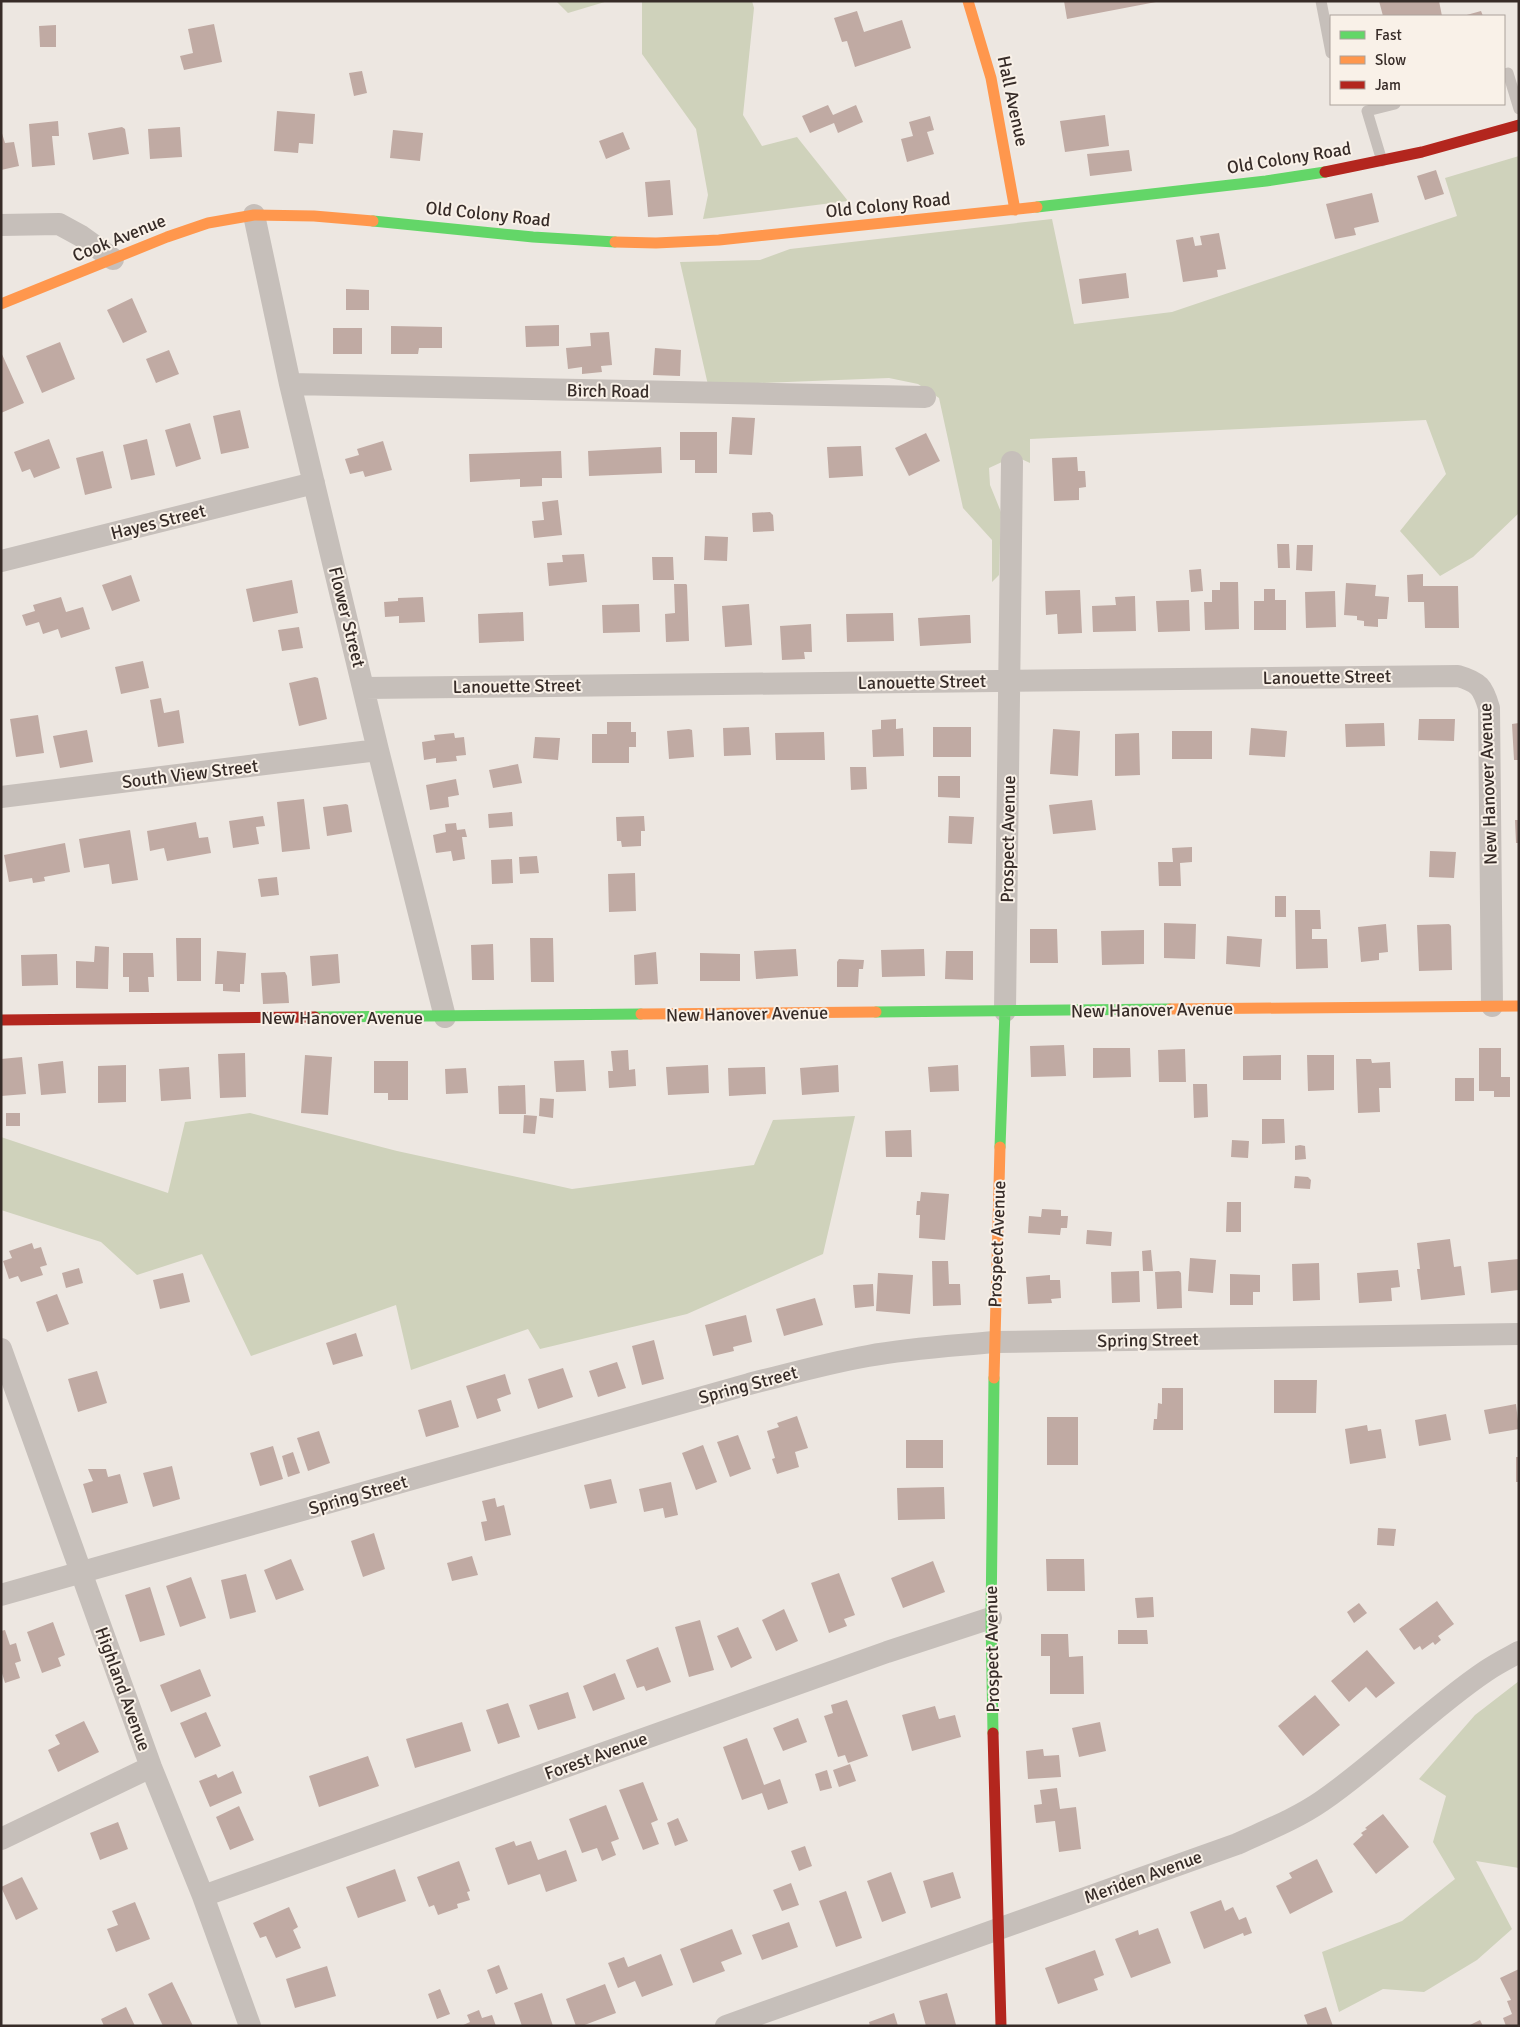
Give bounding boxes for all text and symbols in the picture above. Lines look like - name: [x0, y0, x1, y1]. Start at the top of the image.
- legend: [1330, 15, 1505, 105]
- text: Fast: [1375, 26, 1402, 44]
- text: Slow: [1375, 51, 1406, 69]
- street label: Hall Avenue: [993, 54, 1033, 148]
- text: Jam: [1375, 76, 1401, 94]
- street label: Old Colony Road: [1225, 137, 1353, 179]
- street label: Old Colony Road: [824, 188, 952, 222]
- street label: Old Colony Road: [424, 197, 552, 231]
- street label: Cook Avenue: [69, 209, 169, 267]
- street label: Birch Road: [566, 379, 650, 403]
- street label: Hayes Street: [108, 500, 208, 544]
- street label: Flower Street: [324, 564, 370, 670]
- street label: Lanouette Street: [1262, 665, 1392, 689]
- street label: Lanouette Street: [857, 670, 987, 694]
- street label: Lanouette Street: [452, 674, 582, 698]
- street label: New Hanover Avenue: [1474, 703, 1502, 865]
- street label: South View Street: [121, 755, 259, 793]
- street label: Prospect Avenue: [996, 775, 1020, 903]
- street label: New Hanover Avenue: [1071, 998, 1233, 1022]
- street label: New Hanover Avenue: [666, 1002, 828, 1026]
- street label: New Hanover Avenue: [261, 1007, 423, 1029]
- street label: Prospect Avenue: [984, 1180, 1010, 1308]
- street label: Spring Street: [1097, 1328, 1199, 1352]
- street label: Spring Street: [696, 1361, 800, 1409]
- street label: Spring Street: [306, 1470, 410, 1520]
- street label: Prospect Avenue: [980, 1585, 1004, 1713]
- street label: Highland Avenue: [90, 1624, 156, 1754]
- street label: Forest Avenue: [542, 1727, 650, 1785]
- street label: Meriden Avenue: [1081, 1845, 1205, 1909]

